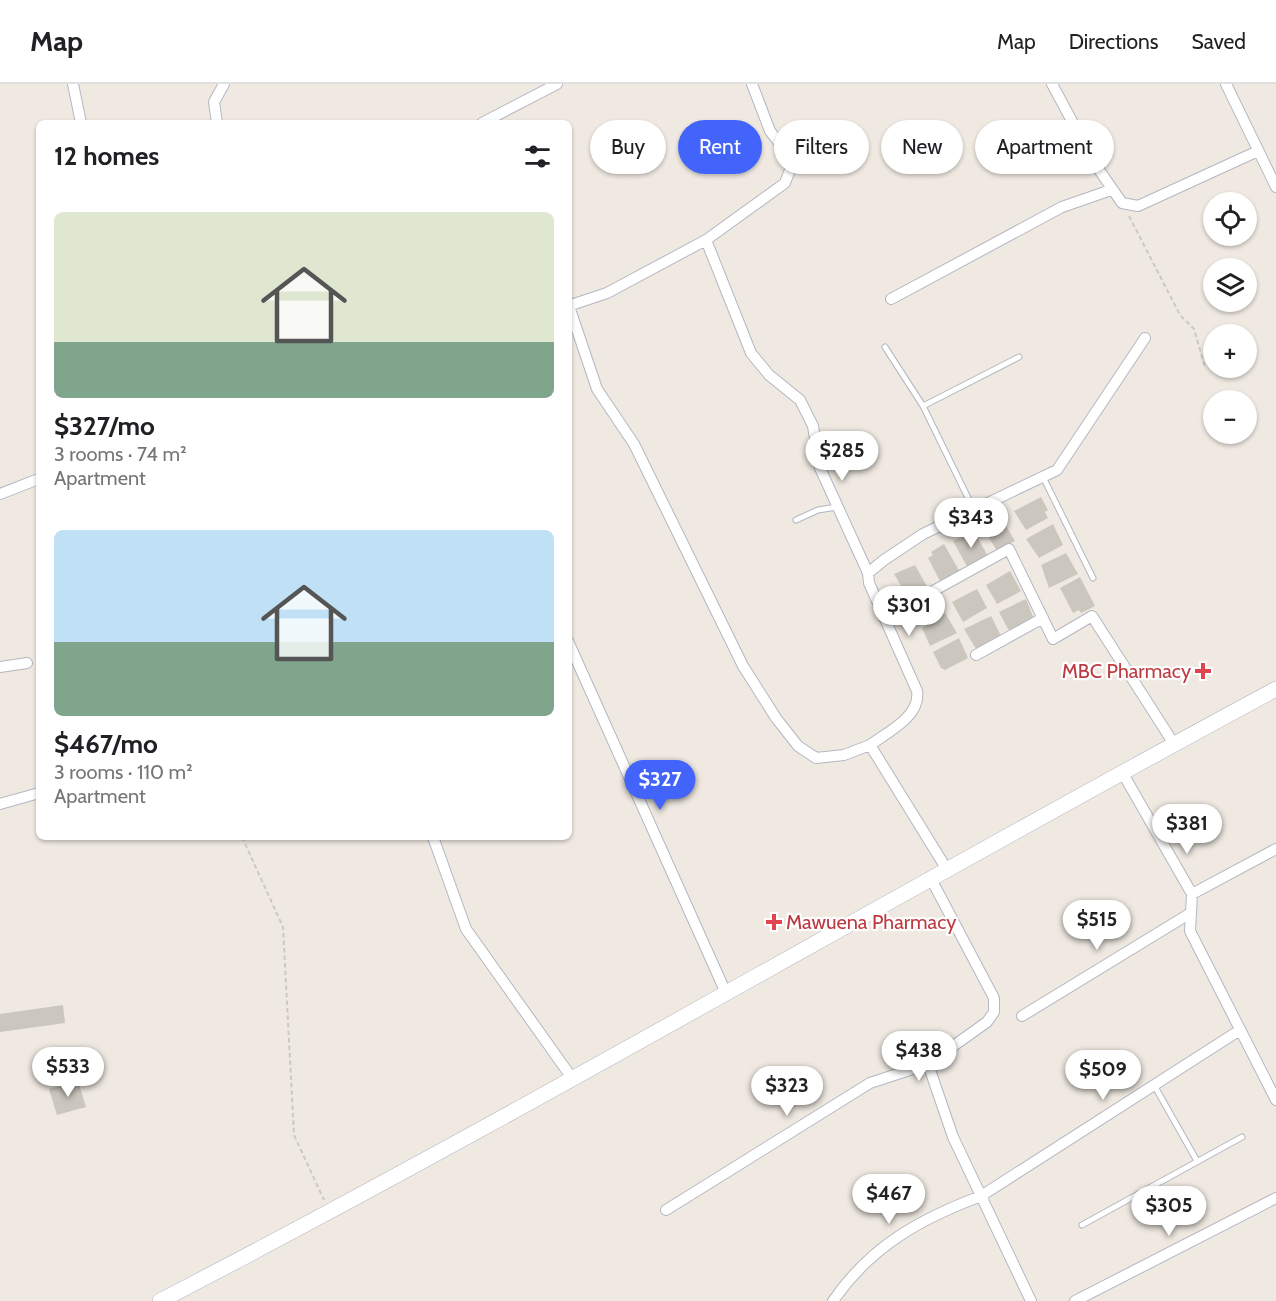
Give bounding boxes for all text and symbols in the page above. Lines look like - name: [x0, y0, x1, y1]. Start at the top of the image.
- text: Map: [30, 24, 83, 58]
- text: Map: [997, 29, 1036, 54]
- text: Directions: [1069, 29, 1158, 54]
- text: Saved: [1191, 29, 1246, 54]
- chip: Buy: [590, 120, 666, 174]
- chip: Rent: [678, 120, 762, 174]
- chip: Filters: [774, 120, 869, 174]
- chip: New: [881, 120, 963, 174]
- chip: Apartment: [975, 120, 1114, 174]
- text: 12 homes: [54, 140, 159, 172]
- icon: filters: [521, 140, 554, 173]
- map controls: [1203, 192, 1257, 444]
- button: locate: [1203, 192, 1257, 246]
- icon: home: [250, 251, 358, 359]
- button: layers: [1203, 258, 1257, 312]
- button: +: [1203, 324, 1257, 378]
- button: −: [1203, 390, 1257, 444]
- text: $327/mo: [54, 410, 155, 442]
- pin: $285: [806, 431, 878, 482]
- text: $285: [820, 438, 865, 462]
- text: 3 rooms · 74 m²: [54, 442, 187, 466]
- text: Apartment: [54, 466, 146, 490]
- pin: $343: [935, 498, 1007, 549]
- text: $343: [948, 505, 994, 529]
- icon: home: [250, 569, 358, 677]
- pin: $301: [873, 586, 945, 637]
- text: $301: [887, 593, 931, 617]
- place label: MBC Pharmacy: [1062, 659, 1191, 683]
- marker: MBC Pharmacy: [1196, 664, 1210, 678]
- text: $467/mo: [54, 728, 158, 760]
- text: 3 rooms · 110 m²: [54, 760, 193, 784]
- pin: $327: [624, 760, 696, 811]
- text: $327: [638, 767, 682, 791]
- text: Apartment: [54, 784, 146, 808]
- pin: $381: [1151, 804, 1223, 855]
- text: $381: [1166, 811, 1208, 835]
- pin: $515: [1061, 900, 1133, 951]
- text: $515: [1077, 907, 1117, 931]
- place label: Mawuena Pharmacy: [786, 910, 956, 934]
- marker: Mawuena Pharmacy: [767, 915, 781, 929]
- pin: $438: [883, 1031, 955, 1082]
- text: $438: [896, 1038, 942, 1062]
- pin: $533: [32, 1047, 104, 1098]
- pin: $509: [1067, 1050, 1139, 1101]
- text: $533: [46, 1054, 90, 1078]
- text: $509: [1079, 1057, 1127, 1081]
- pin: $323: [751, 1066, 823, 1117]
- text: $323: [765, 1073, 809, 1097]
- pin: $467: [853, 1174, 925, 1225]
- text: $467: [866, 1181, 912, 1205]
- pin: $305: [1133, 1186, 1205, 1237]
- text: $305: [1145, 1193, 1193, 1217]

